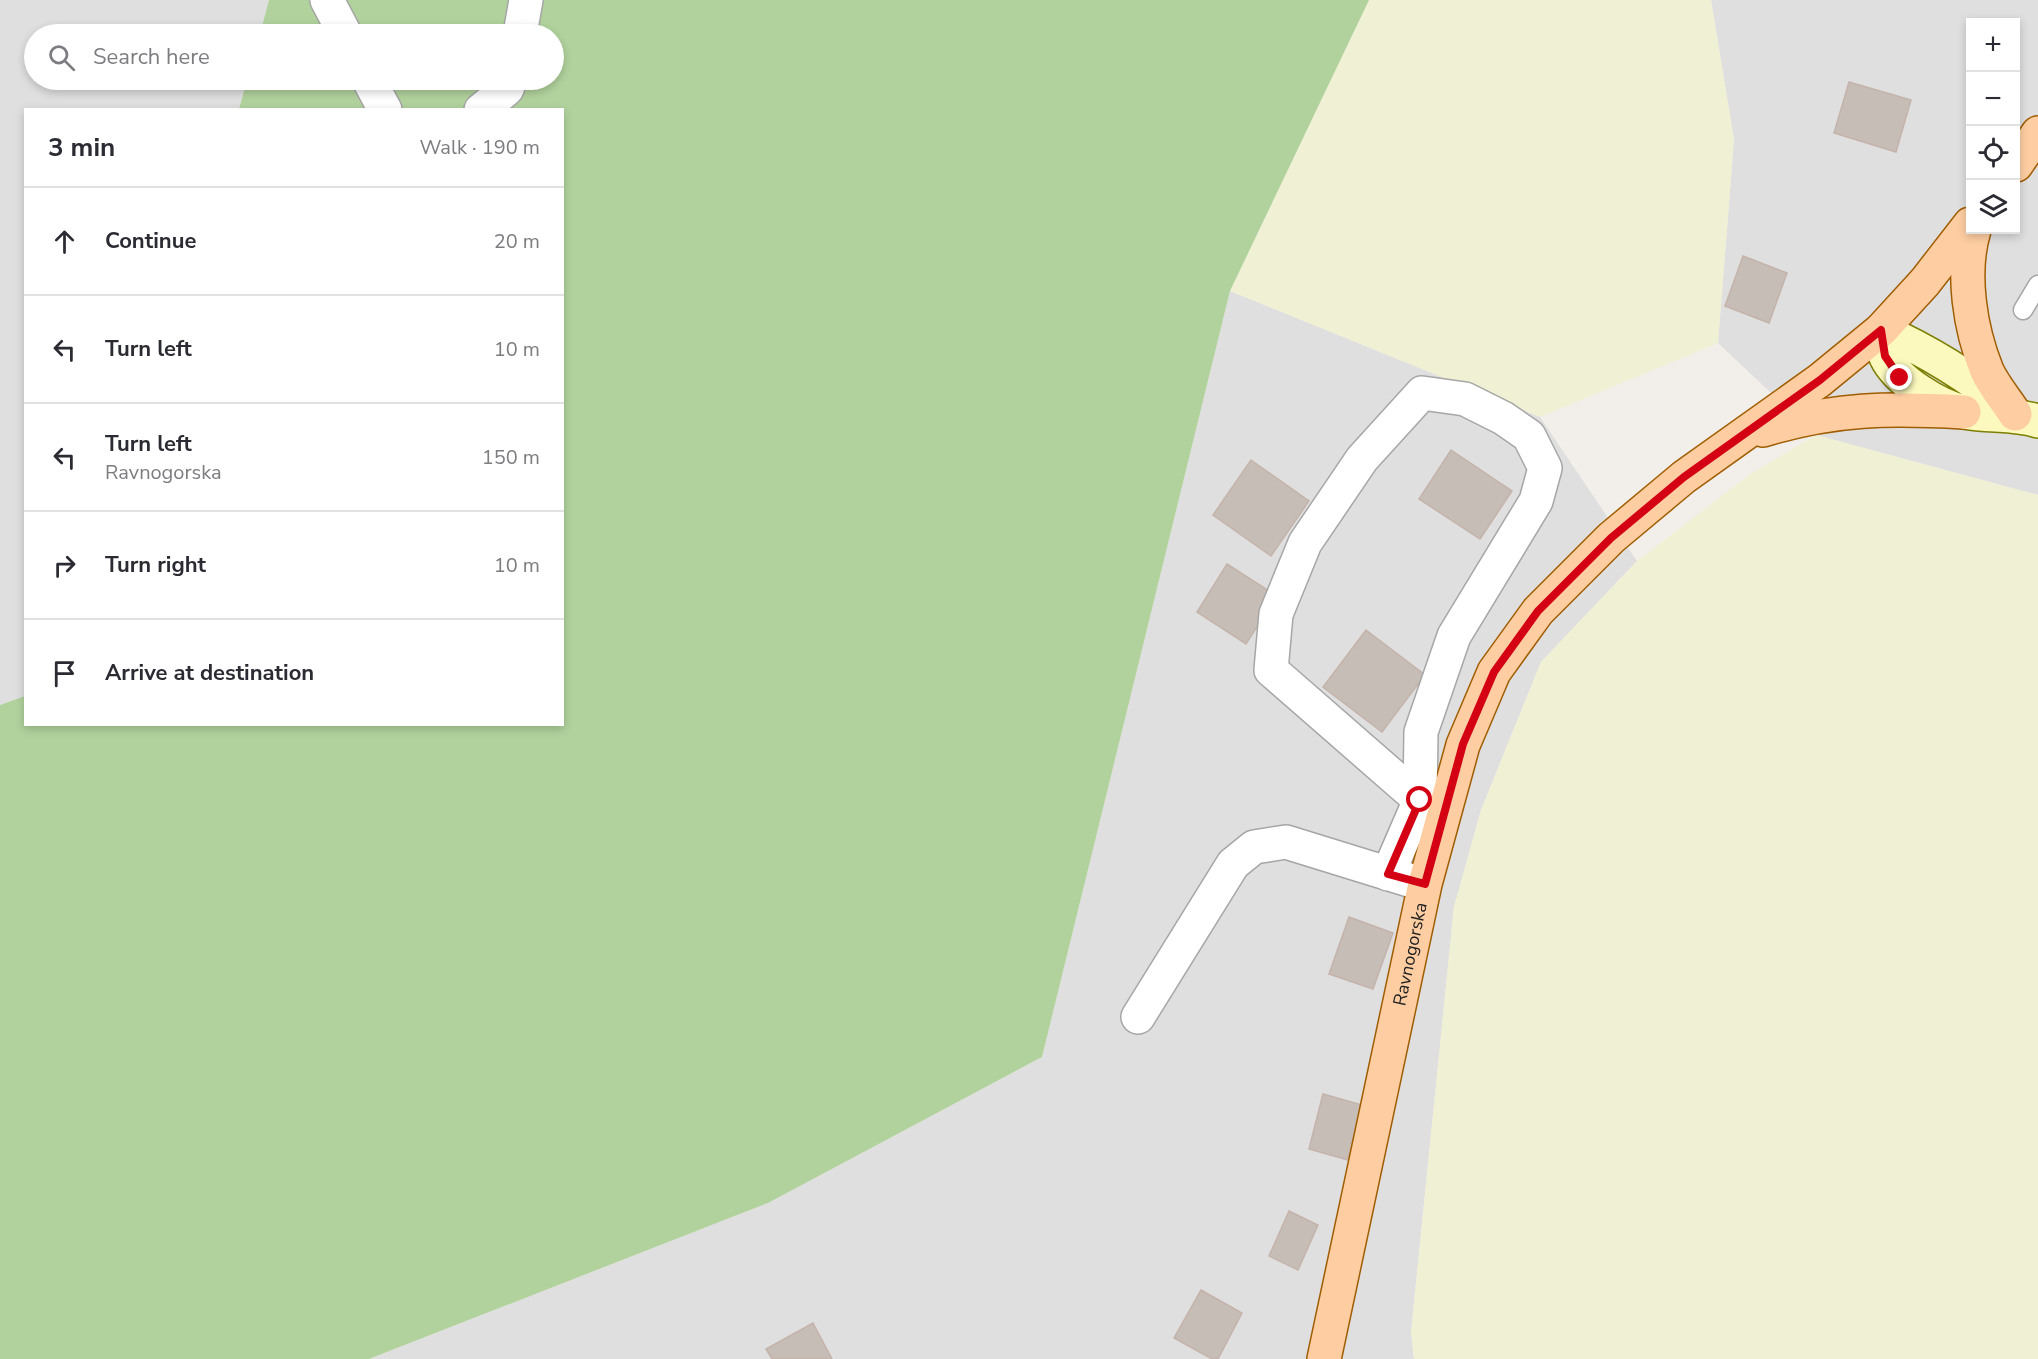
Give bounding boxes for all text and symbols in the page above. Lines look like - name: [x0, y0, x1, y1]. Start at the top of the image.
- map controls: [1966, 18, 2020, 234]
- button: +: [1966, 18, 2020, 72]
- search box: [24, 24, 564, 90]
- icon: search: [45, 41, 78, 74]
- text: Search here: [93, 42, 210, 72]
- button: −: [1966, 72, 2020, 126]
- button: locate: [1966, 126, 2020, 180]
- text: 3 min: [48, 130, 115, 165]
- text: Walk · 190 m: [420, 134, 540, 161]
- button: layers: [1966, 180, 2020, 234]
- icon: ahead: [48, 225, 81, 258]
- text: Continue: [105, 226, 196, 256]
- text: 20 m: [494, 228, 540, 255]
- icon: left: [48, 333, 81, 366]
- text: Turn left: [105, 334, 192, 364]
- text: 10 m: [494, 336, 540, 363]
- route end: [1886, 364, 1912, 390]
- text: Turn left: [105, 429, 192, 459]
- icon: left: [48, 441, 81, 474]
- text: 150 m: [482, 444, 540, 471]
- text: Ravnogorska: [105, 459, 222, 486]
- icon: right: [48, 549, 81, 582]
- text: Turn right: [105, 550, 206, 580]
- text: 10 m: [494, 552, 540, 579]
- icon: arrive: [48, 657, 81, 690]
- text: Arrive at destination: [105, 658, 314, 688]
- route start: [1406, 786, 1432, 812]
- street label: Ravnogorska: [1387, 900, 1433, 1008]

